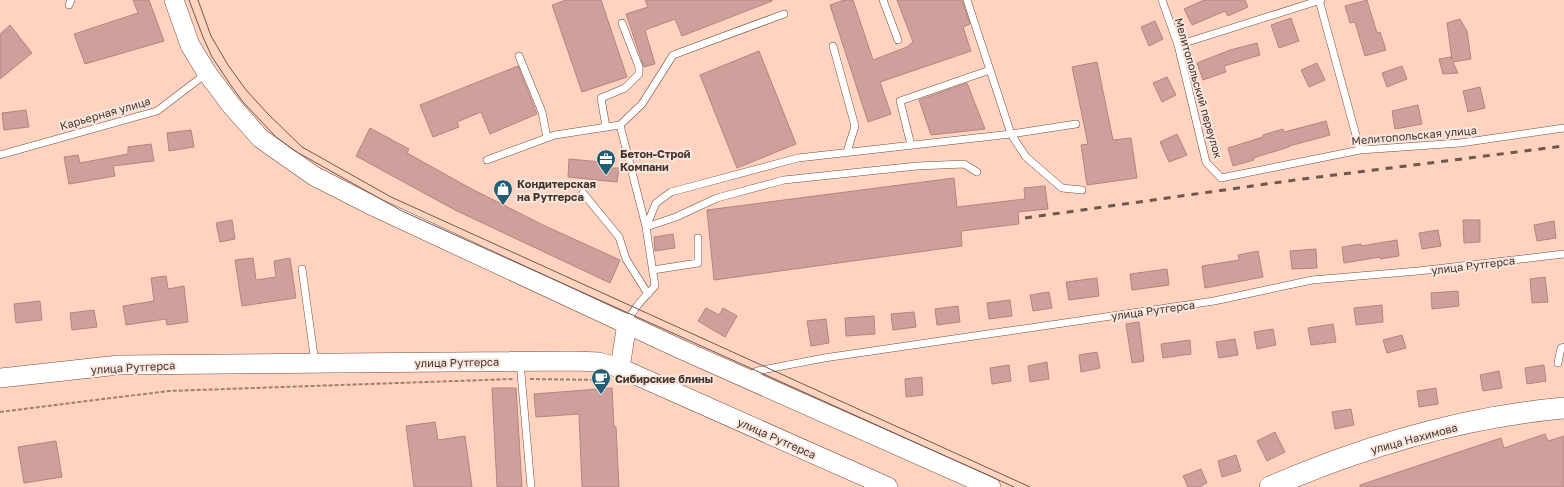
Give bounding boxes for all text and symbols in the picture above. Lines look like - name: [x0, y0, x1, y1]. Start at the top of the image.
- street label: Мелитопольский переулок: [1173, 16, 1226, 161]
- street label: Карьерная улица: [58, 94, 152, 132]
- street label: Мелитопольская улица: [1351, 123, 1477, 147]
- place label: Бетон-Строй Компани: [620, 147, 691, 173]
- office icon: Бетон-Строй Компани: [595, 148, 617, 176]
- place label: Кондитерская на Рутгерса: [517, 177, 596, 203]
- shop icon: Кондитерская на Рутгерса: [492, 178, 514, 206]
- street label: улица Рутгерса: [1430, 253, 1516, 277]
- street label: улица Рутгерса: [1110, 298, 1196, 322]
- street label: улица Рутгерса: [415, 355, 499, 369]
- street label: улица Рутгерса: [90, 358, 176, 376]
- cafe icon: Сибирские блины: [590, 367, 612, 395]
- place label: Сибирские блины: [615, 372, 713, 385]
- street label: улица Рутгерса: [736, 415, 818, 461]
- street label: улица Нахимова: [1369, 420, 1459, 456]

